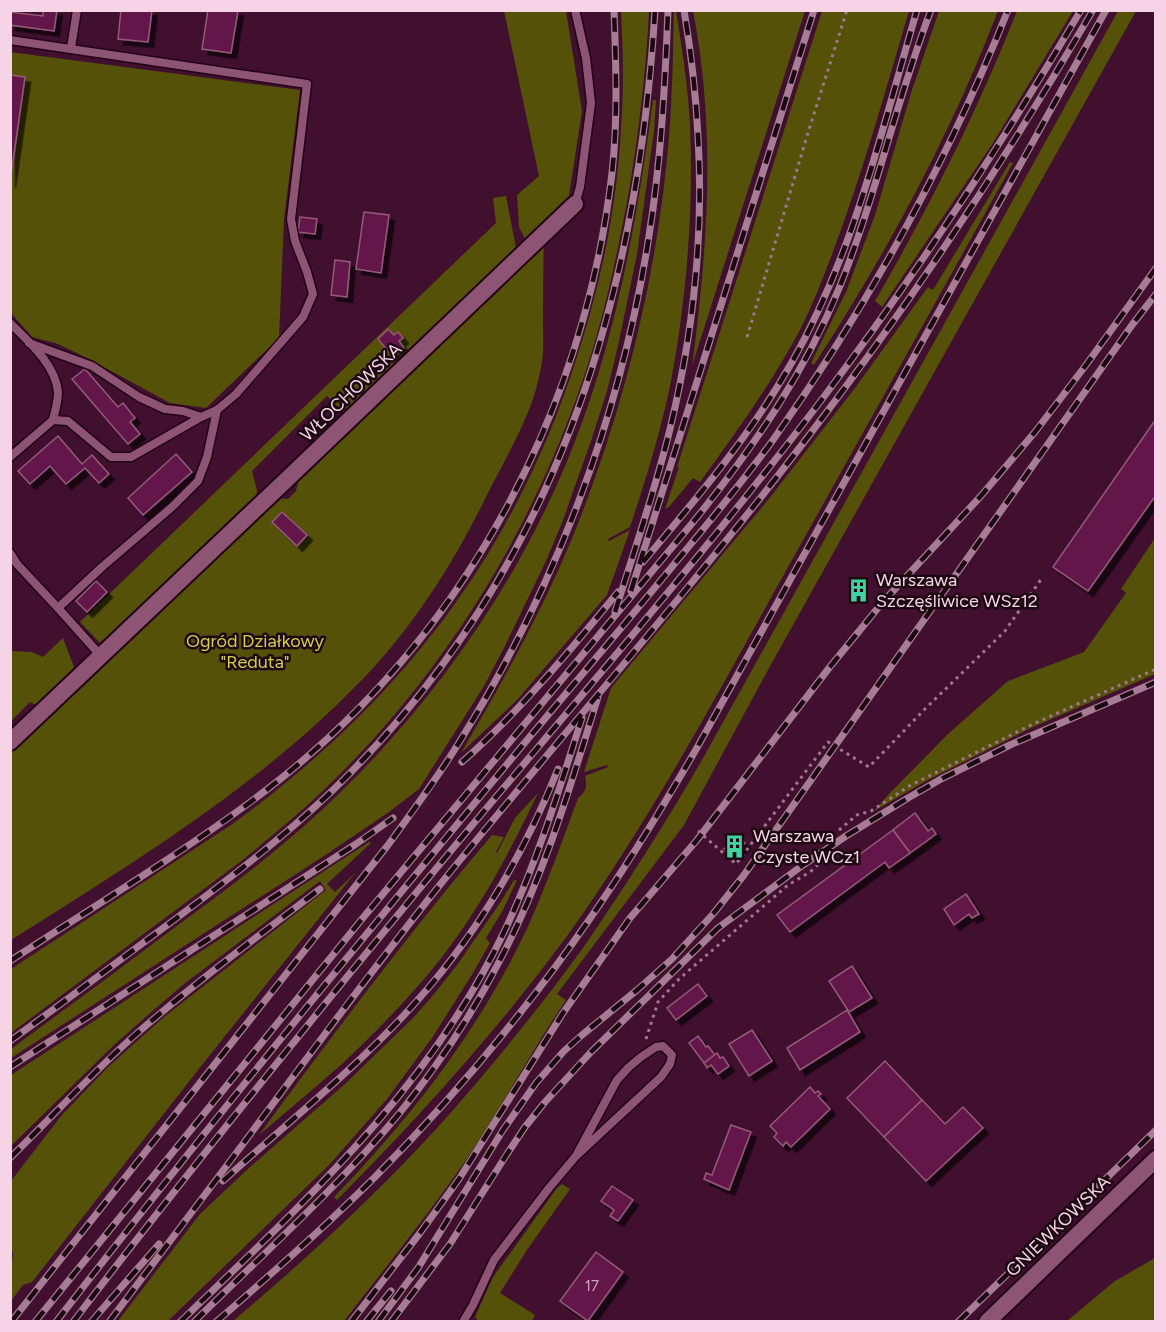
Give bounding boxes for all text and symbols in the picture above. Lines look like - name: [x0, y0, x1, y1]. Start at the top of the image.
- street label: WŁOCHOWSKA: [296, 338, 406, 446]
- place label: Warszawa Szczęśliwice WSz12: [876, 569, 1038, 612]
- building icon: Warszawa Szczęśliwice WSz12: [845, 577, 871, 603]
- park label: Ogród Działkowy "Reduta": [186, 630, 325, 673]
- place label: Warszawa Czyste WCz1: [753, 825, 860, 868]
- building icon: Warszawa Czyste WCz1: [722, 833, 748, 859]
- street label: GNIEWKOWSKA: [1001, 1171, 1115, 1281]
- house number: 17: [585, 1277, 599, 1295]

